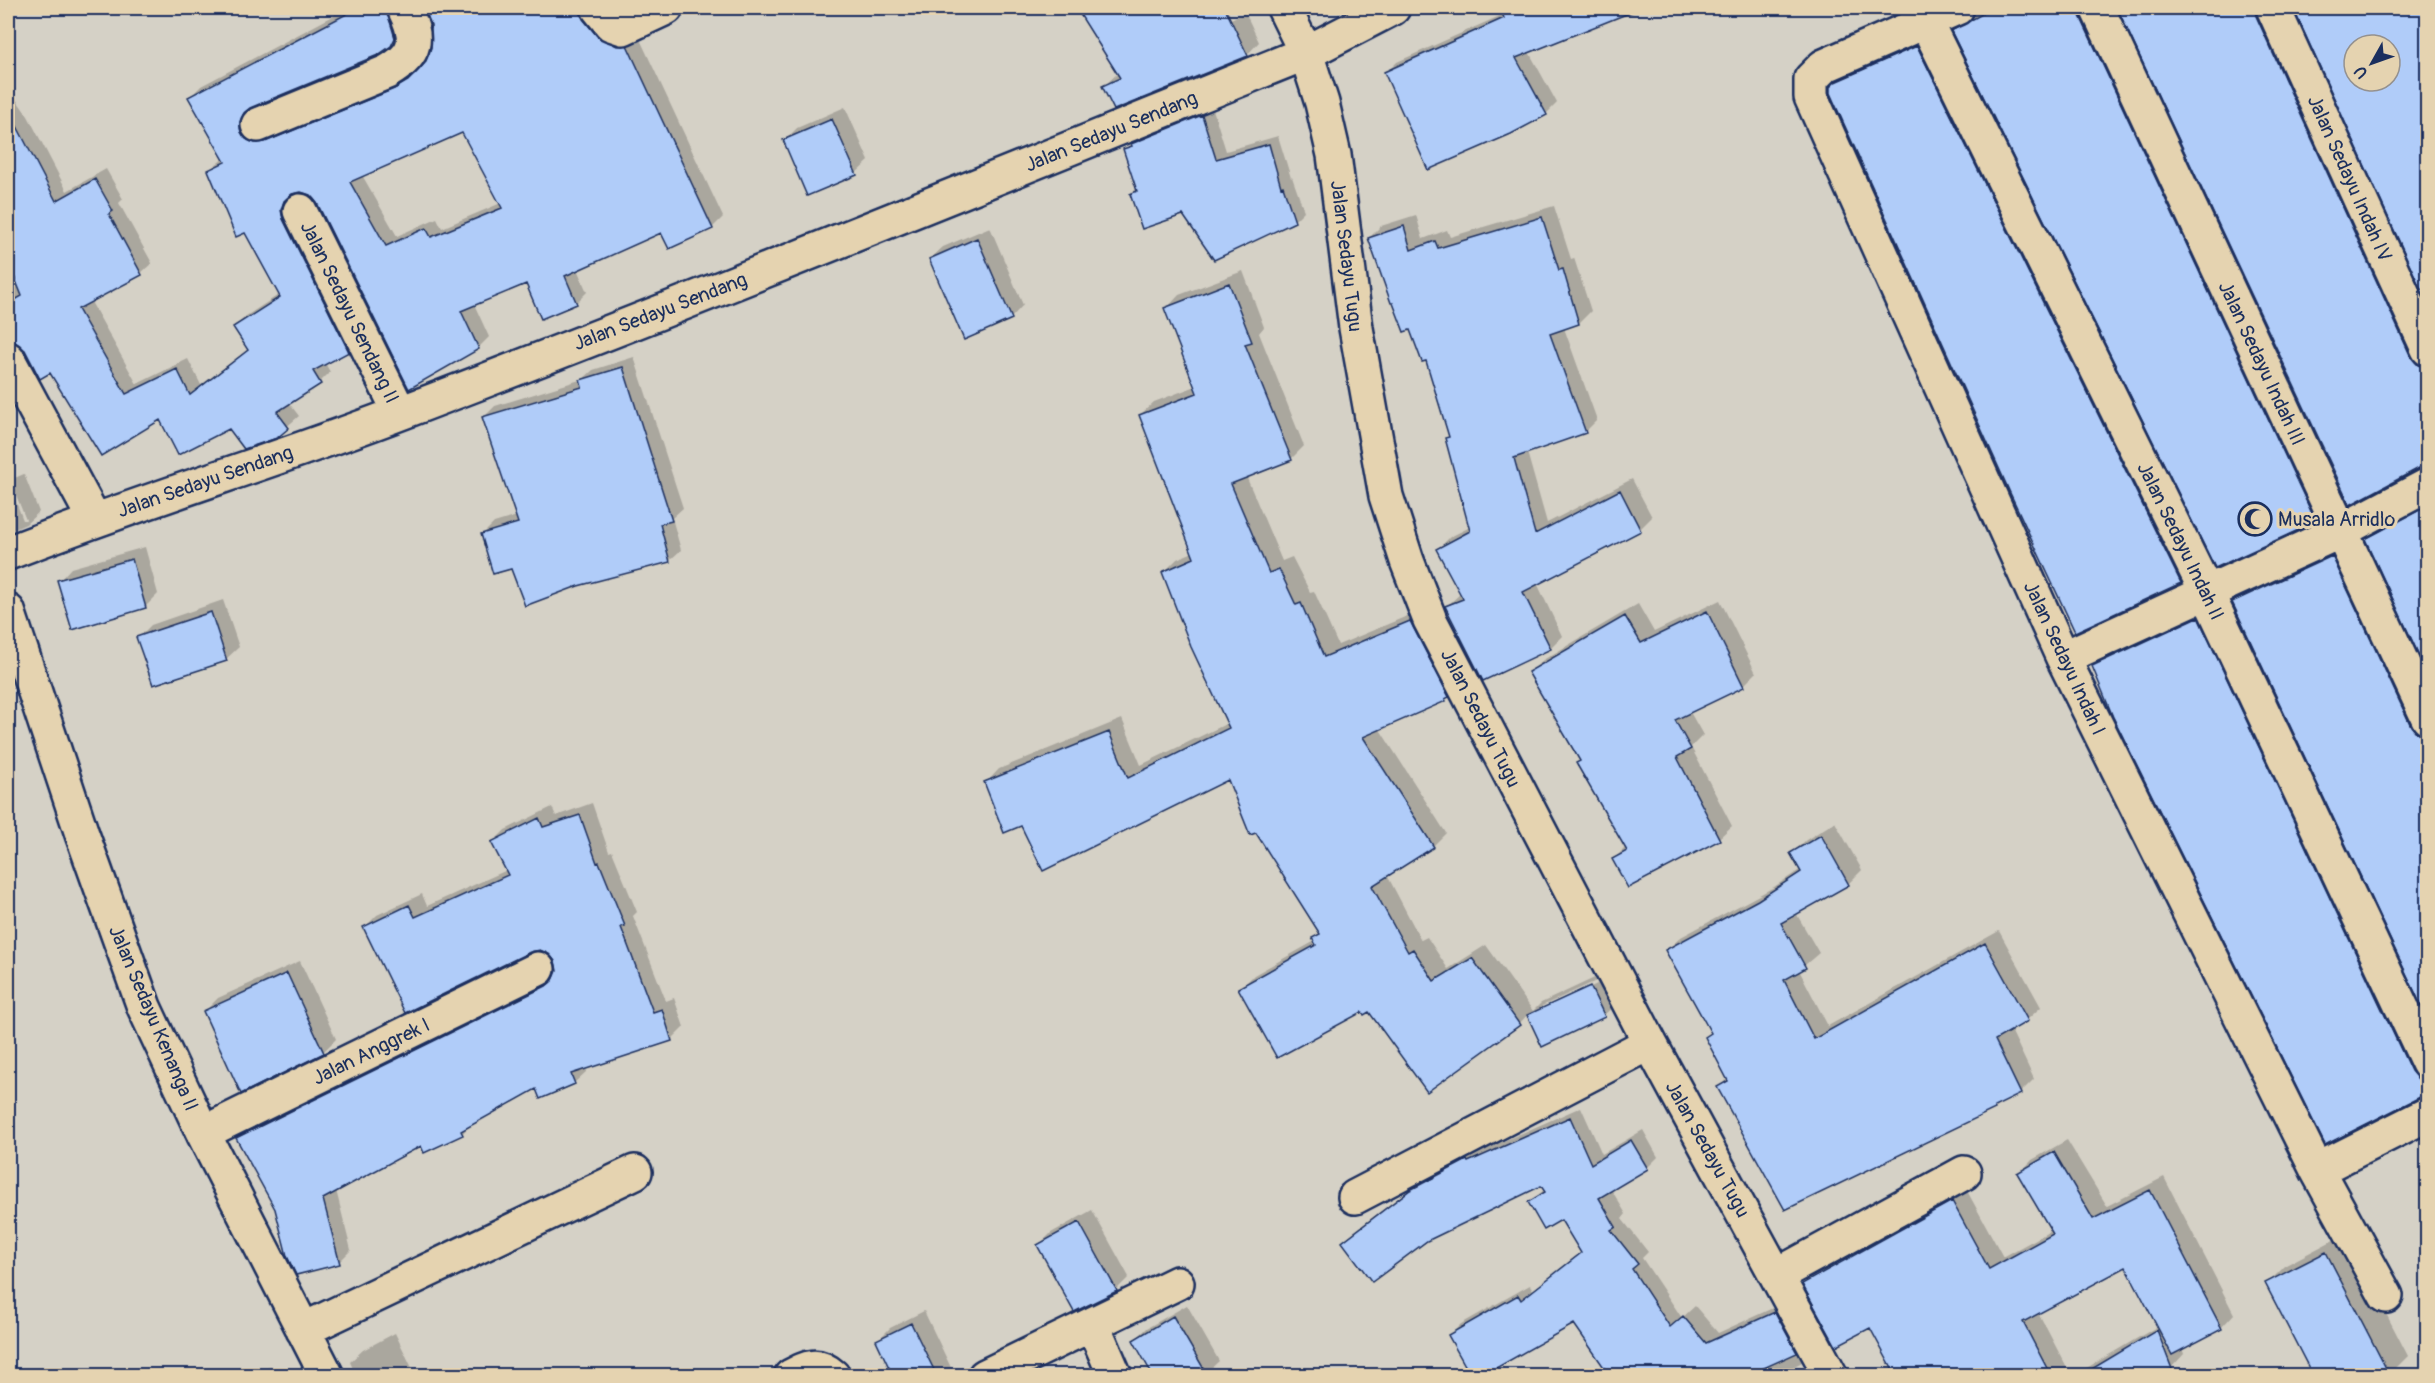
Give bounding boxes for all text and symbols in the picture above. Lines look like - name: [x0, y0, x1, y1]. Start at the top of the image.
- north arrow: [2342, 33, 2402, 93]
- text: U: [2350, 61, 2372, 82]
- street label: Jalan Sedayu Sendang: [1021, 85, 1201, 177]
- street label: Jalan Sedayu Indah IV: [2302, 91, 2397, 265]
- street label: Jalan Sedayu Tugu: [1325, 179, 1368, 333]
- street label: Jalan Sedayu Sendang II: [295, 217, 405, 407]
- street label: Jalan Sedayu Sendang: [570, 267, 750, 356]
- street label: Jalan Sedayu Indah III: [2213, 277, 2311, 449]
- street label: Jalan Sedayu Sendang: [114, 440, 296, 523]
- street label: Jalan Sedayu Indah II: [2131, 458, 2230, 624]
- mosque icon: Musala Arridlo: [2237, 501, 2273, 537]
- place label: Musala Arridlo: [2278, 507, 2395, 532]
- street label: Jalan Sedayu Indah I: [2018, 577, 2111, 739]
- street label: Jalan Sedayu Tugu: [1435, 645, 1526, 792]
- street label: Jalan Sedayu Kenanga II: [103, 922, 204, 1115]
- street label: Jalan Anggrek I: [309, 1012, 434, 1091]
- street label: Jalan Sedayu Tugu: [1660, 1077, 1755, 1222]

